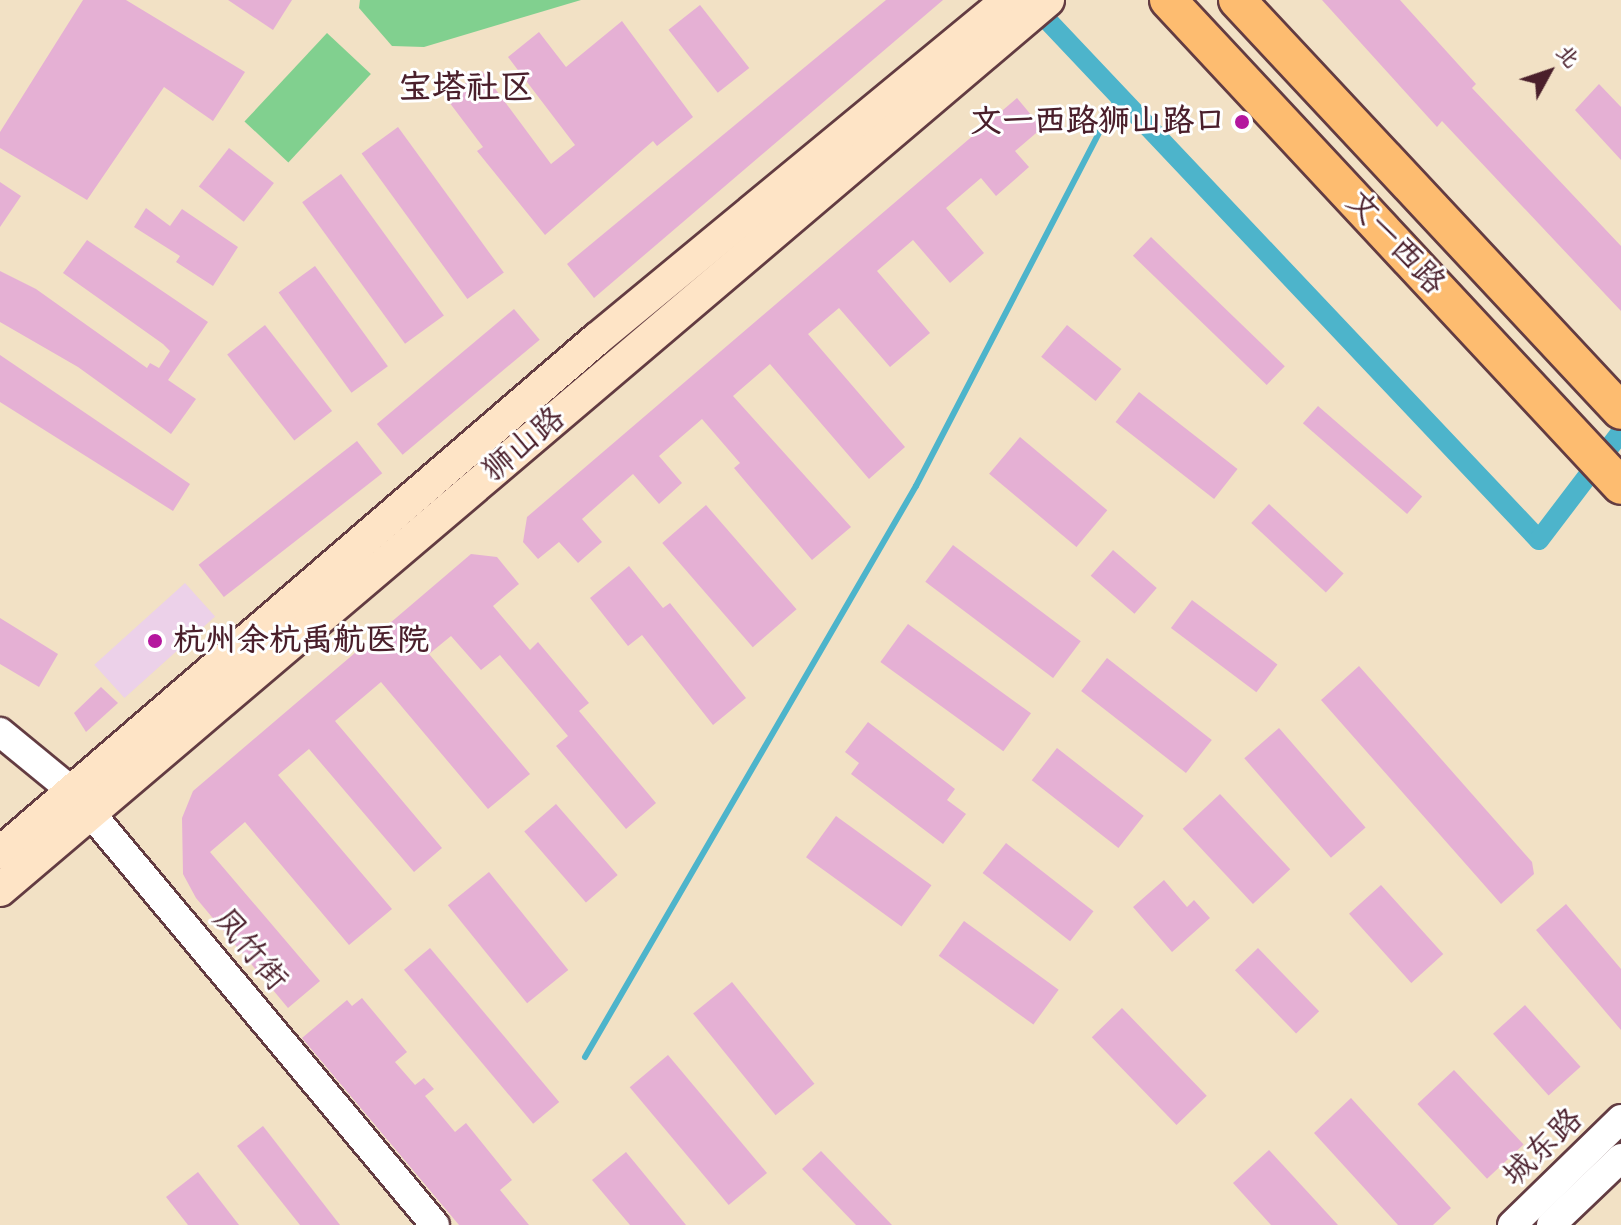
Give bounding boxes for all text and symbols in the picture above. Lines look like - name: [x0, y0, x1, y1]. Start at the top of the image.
- north arrow: [1509, 32, 1589, 112]
- text: 北: [1550, 39, 1585, 74]
- district label: 宝塔社区: [398, 69, 534, 109]
- place label: 文一西路狮山路口: [970, 103, 1226, 141]
- marker: 文一西路狮山路口: [1233, 113, 1251, 131]
- street label: 文一西路: [1337, 183, 1453, 303]
- street label: 狮山路: [475, 399, 573, 491]
- place label: 杭州余杭禹航医院: [173, 622, 429, 660]
- marker: 杭州余杭禹航医院: [144, 630, 166, 652]
- street label: 凤竹街: [204, 901, 296, 999]
- street label: 城东路: [1495, 1101, 1591, 1195]

